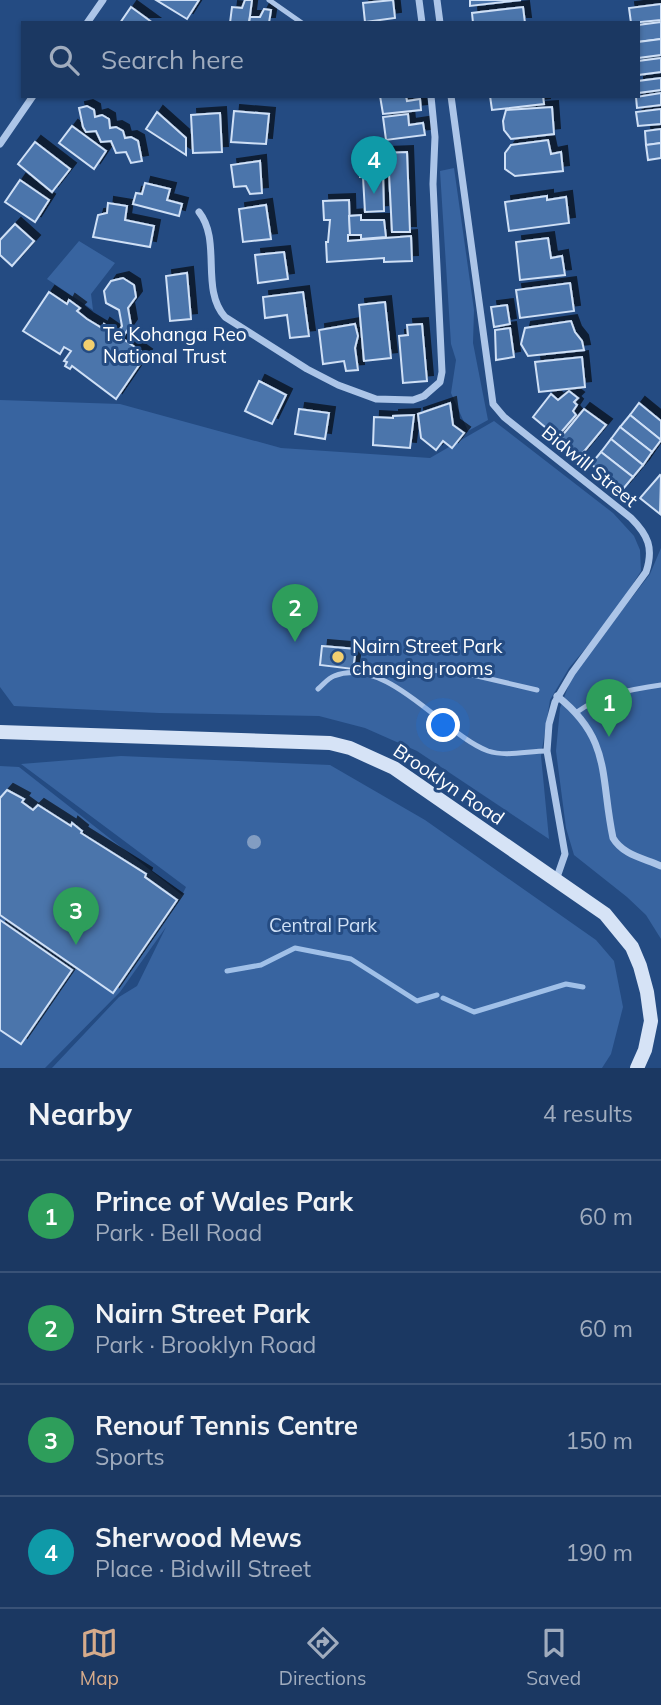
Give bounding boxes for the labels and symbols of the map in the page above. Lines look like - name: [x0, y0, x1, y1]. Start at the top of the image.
- pin: 4: [351, 136, 397, 194]
- place label: Te Kohanga Reo National Trust: [103, 322, 247, 368]
- marker: Te Kohanga Reo National Trust: [81, 337, 97, 353]
- street label: Bidwill Street: [537, 420, 643, 512]
- pin: 2: [272, 584, 318, 642]
- place label: Nairn Street Park changing rooms: [352, 634, 503, 680]
- marker: Nairn Street Park changing rooms: [330, 649, 346, 665]
- pin: 1: [586, 679, 632, 737]
- your location: [426, 708, 460, 742]
- street label: Brooklyn Road: [389, 738, 509, 830]
- pin: 3: [53, 887, 99, 945]
- park label: Central Park: [269, 913, 377, 937]

